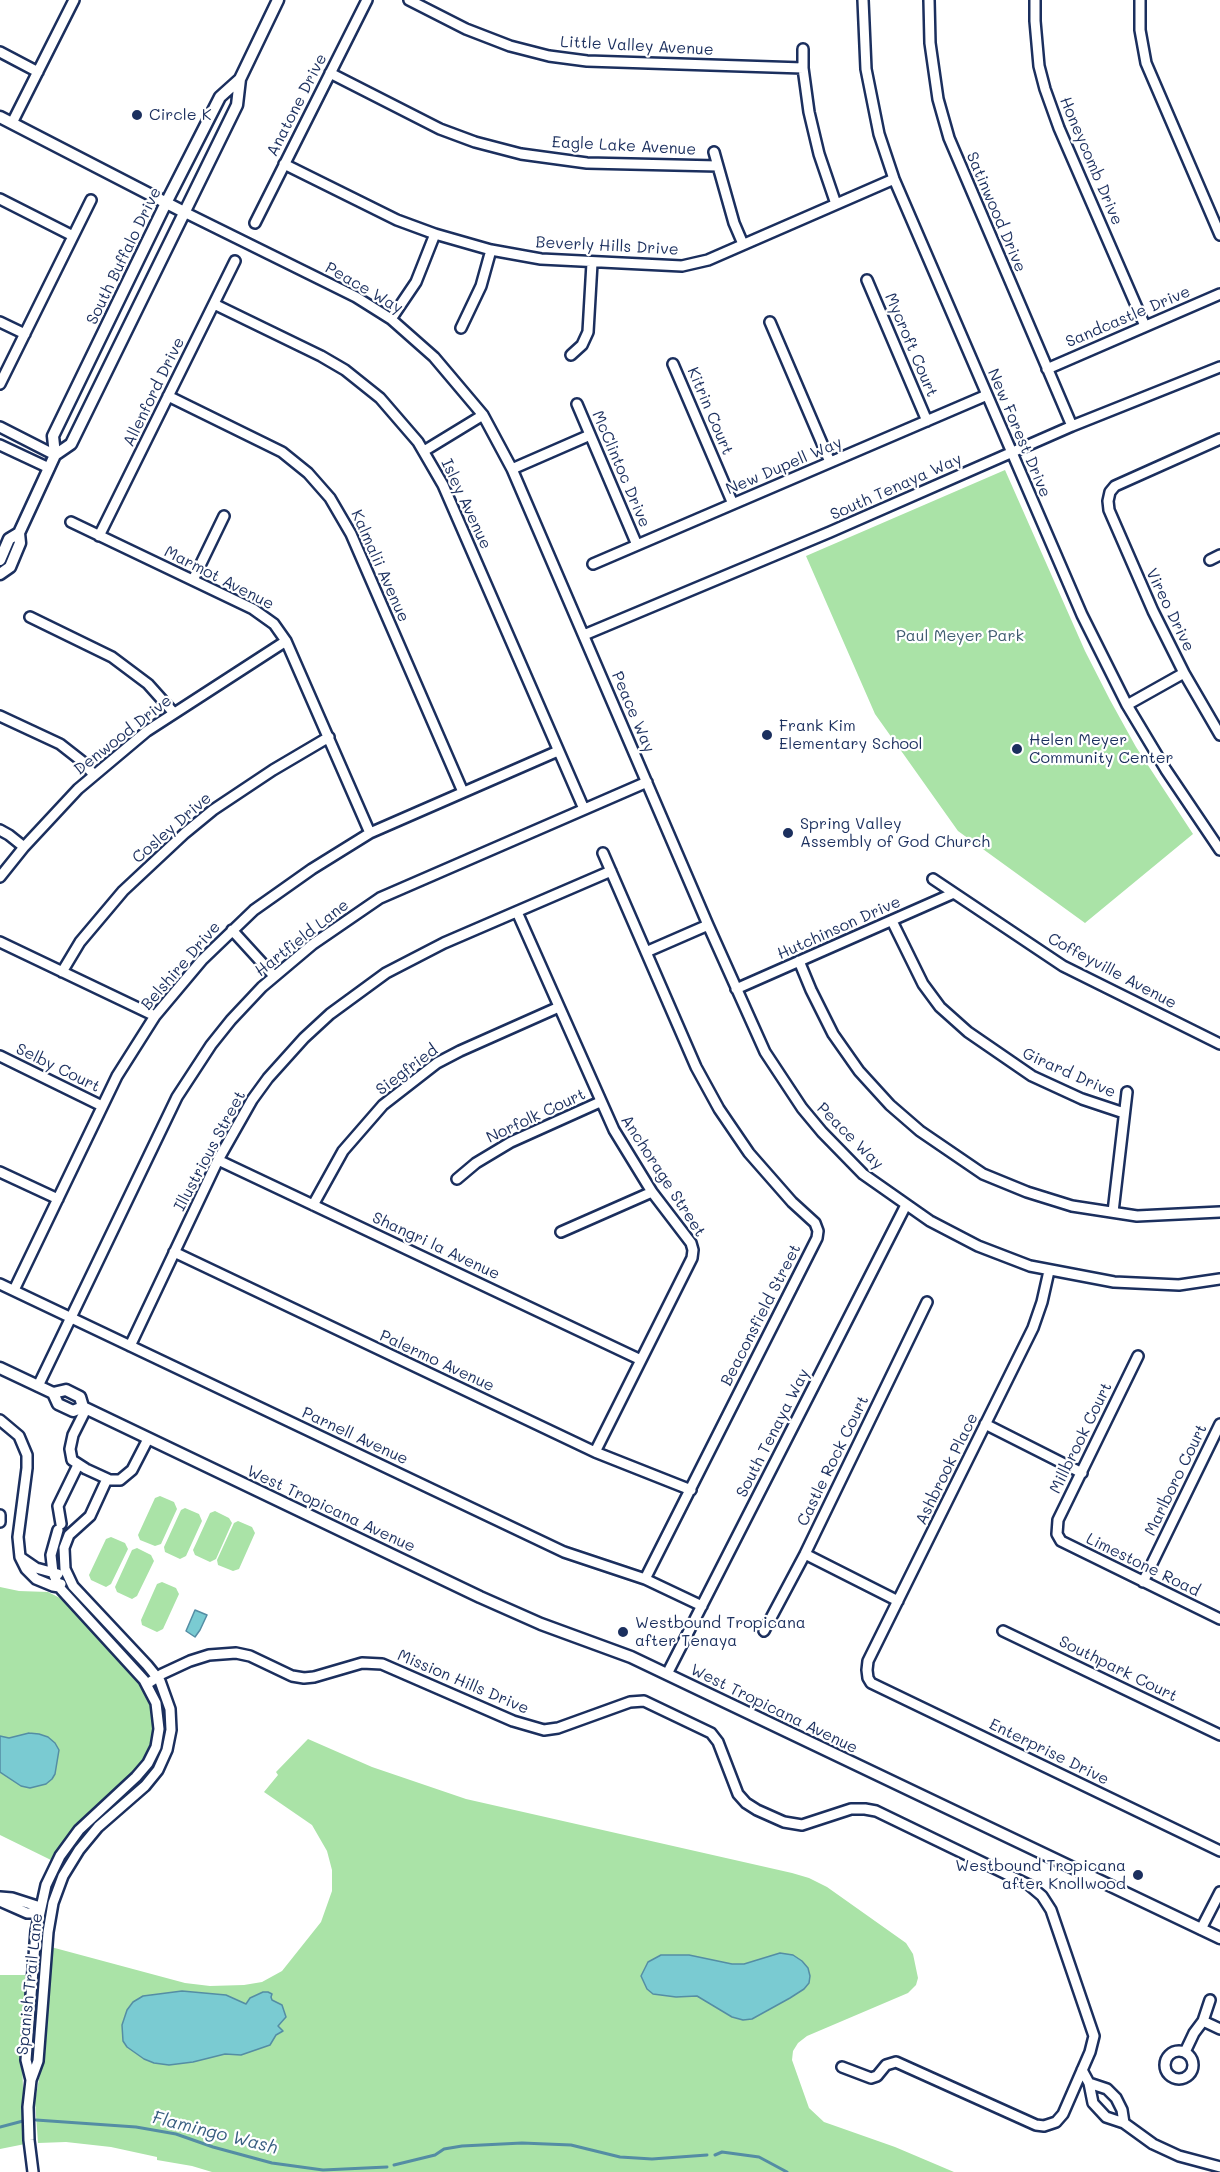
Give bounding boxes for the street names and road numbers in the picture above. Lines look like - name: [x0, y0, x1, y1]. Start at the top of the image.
- street label: Little Valley Avenue: [560, 32, 714, 60]
- street label: Anatone Drive: [263, 50, 331, 160]
- street label: Honeycomb Drive: [1055, 94, 1127, 228]
- street label: Eagle Lake Avenue: [551, 133, 697, 159]
- street label: Satinwood Drive: [962, 149, 1030, 275]
- street label: South Buffalo Drive: [82, 184, 166, 328]
- street label: Beverly Hills Drive: [535, 233, 679, 259]
- street label: Peace Way: [322, 258, 406, 318]
- street label: Sandcastle Drive: [1063, 282, 1193, 352]
- street label: Mycroft Court: [880, 290, 942, 400]
- street label: Allenford Drive: [119, 334, 189, 450]
- street label: Kitrin Court: [683, 364, 737, 458]
- street label: New Forest Drive: [983, 366, 1055, 500]
- street label: McClintoc Drive: [588, 408, 654, 530]
- street label: New Dupell Way: [723, 433, 845, 499]
- street label: South Tenaya Way: [827, 449, 965, 525]
- street label: Isley Avenue: [437, 456, 495, 552]
- street label: Kalmalii Avenue: [347, 507, 413, 625]
- street label: Marmot Avenue: [161, 542, 277, 614]
- street label: Vireo Drive: [1142, 565, 1198, 655]
- street label: Peace Way: [607, 668, 659, 756]
- street label: Denwood Drive: [70, 691, 176, 779]
- street label: Cosley Drive: [129, 788, 215, 868]
- street label: Hutchinson Drive: [774, 892, 904, 964]
- street label: Hartfield Lane: [251, 895, 353, 981]
- street label: Belshire Drive: [137, 918, 225, 1014]
- street label: Coffeyville Avenue: [1044, 929, 1180, 1013]
- street label: Selby Court: [13, 1039, 103, 1097]
- street label: Siegfried: [372, 1041, 442, 1099]
- street label: Girard Drive: [1019, 1044, 1119, 1102]
- street label: Norfolk Court: [483, 1085, 589, 1147]
- street label: Illustrious Street: [170, 1088, 250, 1214]
- street label: Peace Way: [813, 1099, 887, 1173]
- street label: Anchorage Street: [617, 1112, 709, 1240]
- street label: Shangri la Avenue: [369, 1208, 503, 1284]
- street label: Beaconsfield Street: [717, 1241, 805, 1389]
- street label: Palermo Avenue: [377, 1326, 497, 1396]
- street label: South Tenaya Way: [732, 1365, 814, 1501]
- street label: Millbrook Court: [1046, 1379, 1116, 1497]
- street label: Castle Rock Court: [793, 1393, 873, 1529]
- street label: Parnell Avenue: [299, 1403, 411, 1469]
- street label: Ashbrook Place: [912, 1410, 982, 1528]
- street label: Marlboro Court: [1141, 1421, 1211, 1539]
- street label: West Tropicana Avenue: [244, 1461, 418, 1557]
- street label: Limestone Road: [1083, 1529, 1203, 1601]
- street label: Southpark Court: [1056, 1632, 1180, 1706]
- street label: Mission Hills Drive: [394, 1646, 532, 1718]
- street label: West Tropicana Avenue: [687, 1660, 861, 1758]
- street label: Enterprise Drive: [986, 1715, 1112, 1789]
- street label: Spanish Trail Lane: [13, 1912, 47, 2056]

